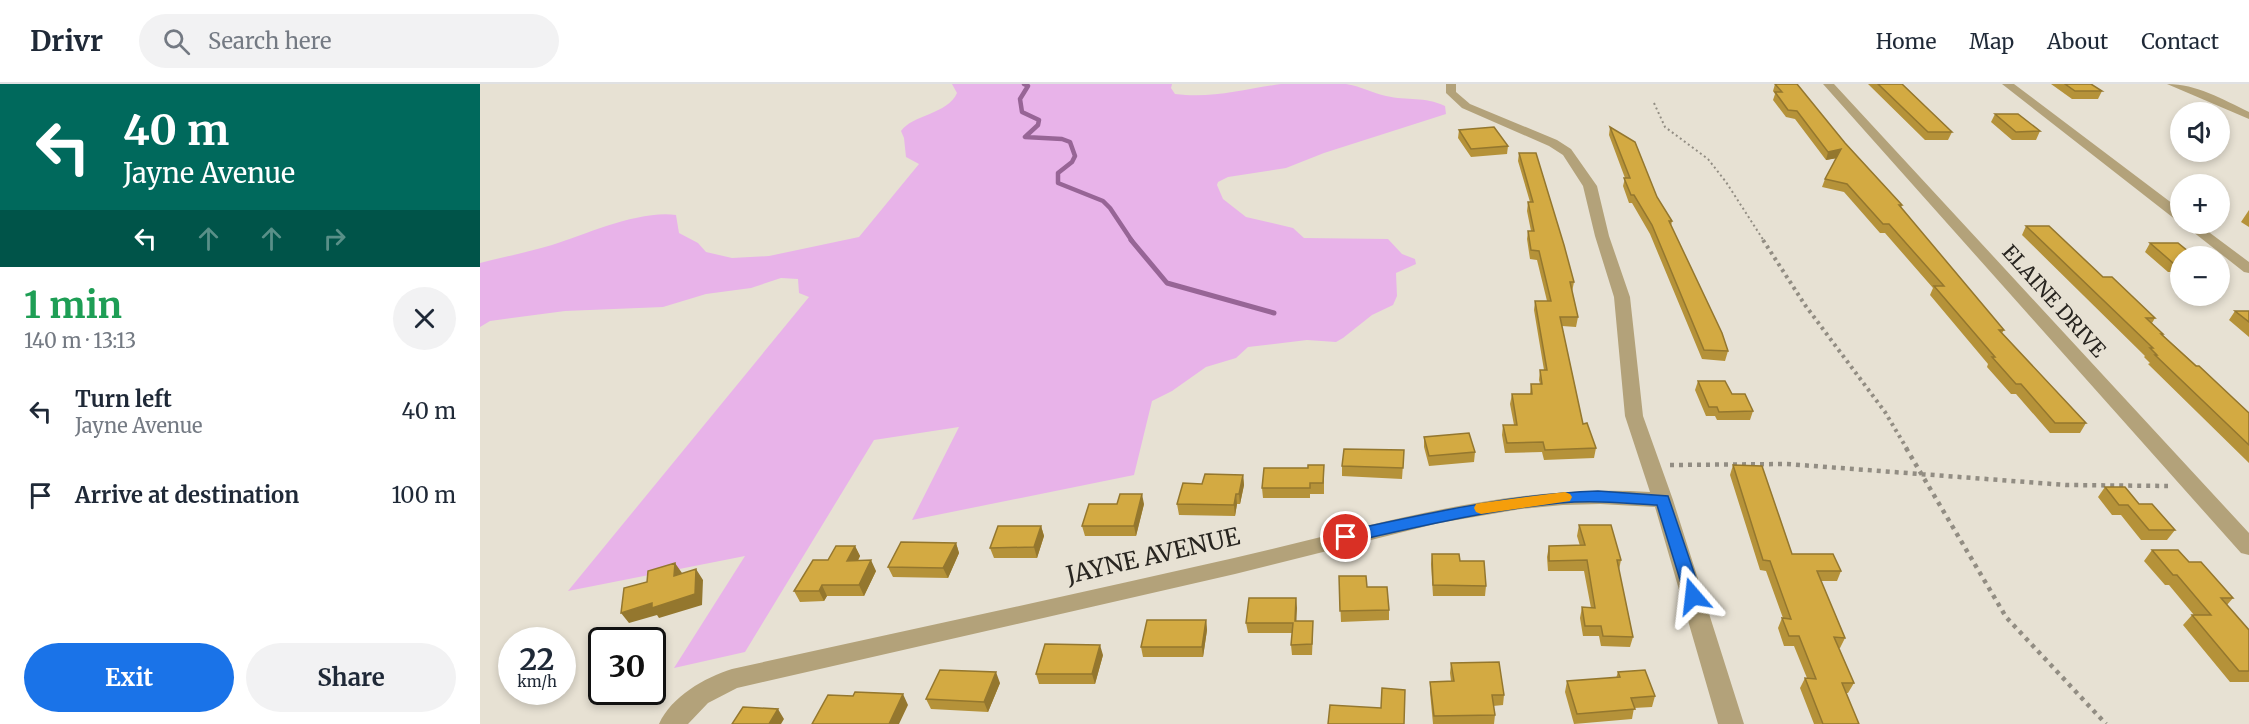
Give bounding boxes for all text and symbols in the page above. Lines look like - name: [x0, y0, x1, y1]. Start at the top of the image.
- search box: [139, 14, 559, 68]
- text: Drivr: [30, 23, 103, 59]
- icon: search: [160, 25, 193, 58]
- text: Search here: [208, 27, 331, 55]
- text: Home: [1876, 28, 1936, 55]
- text: Map: [1969, 28, 2014, 55]
- text: About: [2047, 28, 2108, 55]
- text: Contact: [2141, 28, 2219, 55]
- map controls: [2170, 102, 2230, 306]
- button: sound: [2170, 102, 2230, 162]
- text: 40 m: [123, 104, 229, 156]
- icon: left: [24, 108, 102, 186]
- text: Jayne Avenue: [123, 156, 295, 190]
- button: +: [2170, 174, 2230, 234]
- icon: left: [129, 222, 162, 255]
- icon: ahead: [192, 222, 225, 255]
- icon: ahead: [255, 222, 288, 255]
- icon: right: [318, 222, 351, 255]
- street label: ELAINE DRIVE: [1997, 239, 2112, 362]
- button: −: [2170, 246, 2230, 306]
- text: 1 min: [24, 283, 122, 328]
- button: close: [393, 287, 456, 350]
- text: 140 m · 13:13: [24, 328, 136, 353]
- text: Turn left: [75, 385, 172, 413]
- icon: left: [24, 395, 57, 428]
- text: 40 m: [401, 397, 456, 425]
- text: Jayne Avenue: [75, 413, 203, 438]
- icon: arrive: [24, 479, 57, 512]
- text: Arrive at destination: [75, 481, 299, 509]
- text: 100 m: [391, 481, 456, 509]
- pin: [1320, 511, 1371, 562]
- street label: JAYNE AVENUE: [1062, 520, 1243, 591]
- icon: arrive: [1329, 520, 1362, 553]
- position arrow: [1661, 564, 1725, 628]
- speed limit sign: 30: [588, 627, 666, 705]
- text: 22: [520, 640, 554, 678]
- button: Exit: [24, 643, 234, 712]
- button: Share: [246, 643, 456, 712]
- text: km/h: [517, 672, 557, 691]

